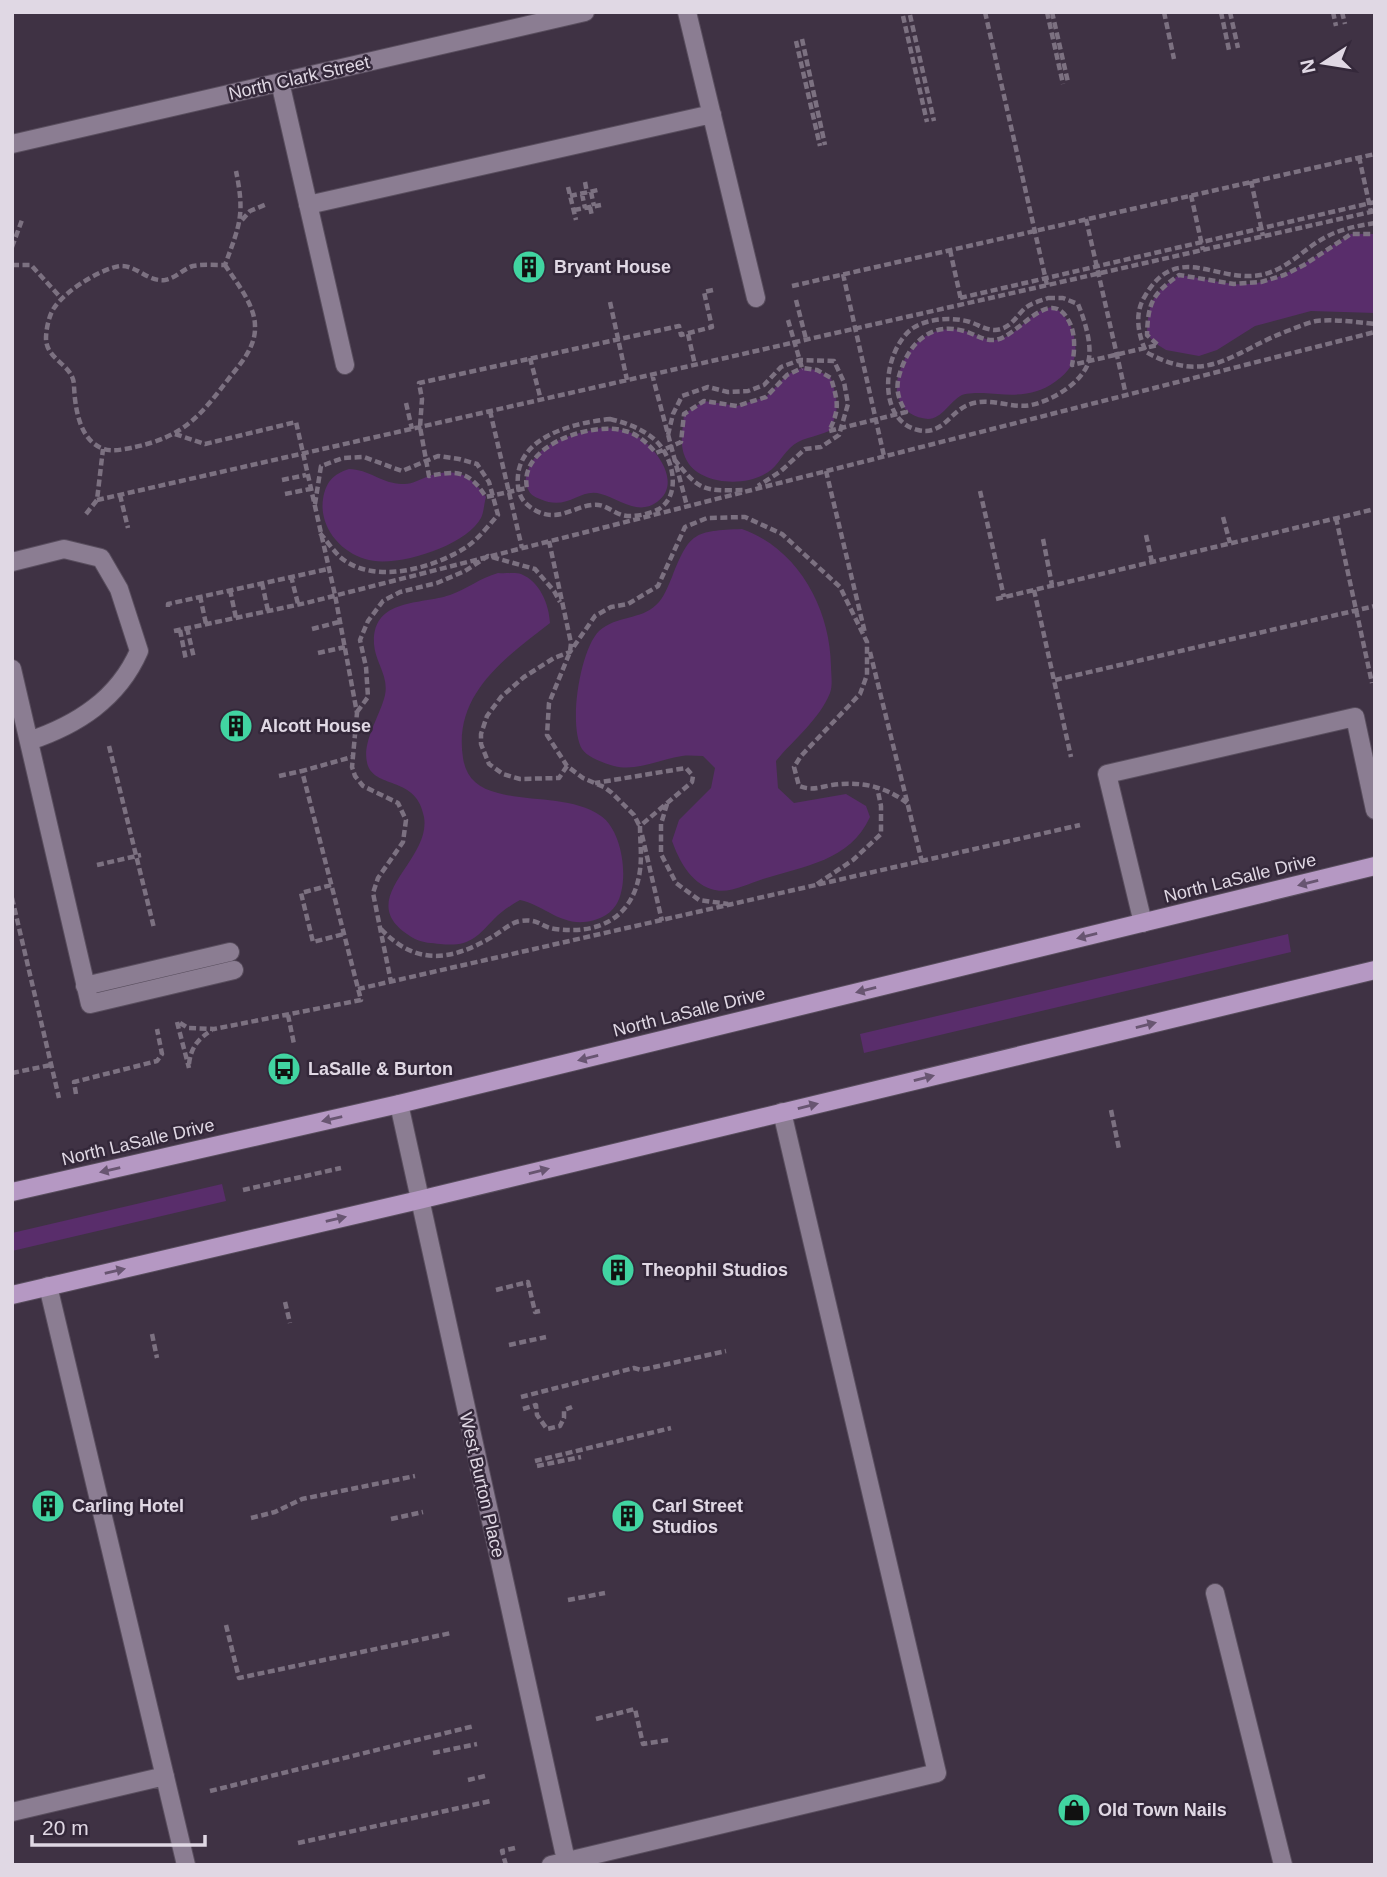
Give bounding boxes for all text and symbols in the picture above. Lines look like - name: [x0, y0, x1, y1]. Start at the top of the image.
- north arrow: [1289, 28, 1359, 98]
- street label: North Clark Street: [227, 52, 371, 104]
- text: N: [1296, 58, 1320, 75]
- building icon: Bryant House: [510, 248, 548, 286]
- place label: Bryant House: [554, 257, 671, 277]
- building icon: Alcott House: [217, 707, 255, 745]
- place label: Alcott House: [260, 716, 371, 736]
- street label: North LaSalle Drive: [1162, 849, 1318, 907]
- one-way arrow: [1297, 877, 1319, 888]
- one-way arrow: [1076, 931, 1098, 942]
- street label: North LaSalle Drive: [611, 983, 767, 1041]
- one-way arrow: [855, 985, 877, 996]
- one-way arrow: [1135, 1019, 1157, 1030]
- bus stop icon: LaSalle & Burton: [265, 1050, 303, 1088]
- one-way arrow: [577, 1053, 599, 1064]
- place label: LaSalle & Burton: [308, 1059, 453, 1079]
- one-way arrow: [913, 1072, 935, 1083]
- one-way arrow: [797, 1100, 819, 1111]
- one-way arrow: [321, 1114, 343, 1125]
- street label: North LaSalle Drive: [60, 1115, 216, 1169]
- one-way arrow: [99, 1164, 121, 1175]
- one-way arrow: [529, 1165, 551, 1176]
- one-way arrow: [325, 1214, 347, 1225]
- building icon: Theophil Studios: [599, 1251, 637, 1289]
- place label: Theophil Studios: [642, 1260, 788, 1280]
- one-way arrow: [104, 1265, 126, 1276]
- street label: West Burton Place: [456, 1410, 508, 1560]
- building icon: Carling Hotel: [29, 1487, 67, 1525]
- place label: Carling Hotel: [72, 1496, 184, 1516]
- place label: Carl Street Studios: [652, 1496, 743, 1537]
- building icon: Carl Street Studios: [609, 1497, 647, 1535]
- shop icon: Old Town Nails: [1055, 1791, 1093, 1829]
- place label: Old Town Nails: [1098, 1800, 1227, 1820]
- scale bar: [32, 1804, 205, 1848]
- text: 20 m: [42, 1816, 89, 1839]

